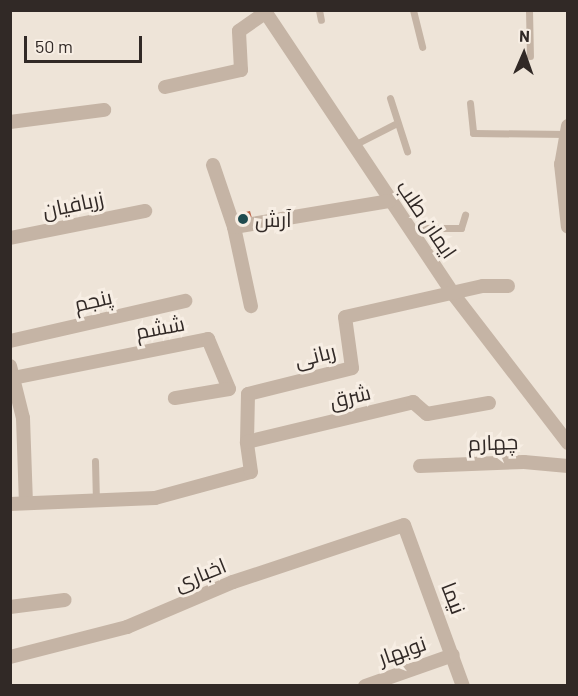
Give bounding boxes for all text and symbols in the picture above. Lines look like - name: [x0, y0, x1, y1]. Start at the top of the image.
- scale bar: [27, 24, 146, 62]
- north arrow: [494, 24, 554, 84]
- text: N: [519, 26, 530, 45]
- text: 50 m: [35, 35, 73, 57]
- street label: ایمان طلب: [392, 175, 462, 263]
- street label: زربافیان: [40, 185, 106, 223]
- place label: آرش: [255, 206, 292, 232]
- marker: آرش: [236, 212, 250, 226]
- street label: پنجم: [72, 283, 114, 317]
- street label: ششم: [133, 310, 187, 344]
- street label: ربانی: [292, 338, 338, 372]
- street label: شرق: [327, 379, 373, 413]
- street label: چهارم: [467, 429, 519, 455]
- street label: اخباری: [170, 552, 230, 596]
- street label: نیما: [436, 578, 472, 618]
- street label: نوبهار: [375, 630, 429, 670]

